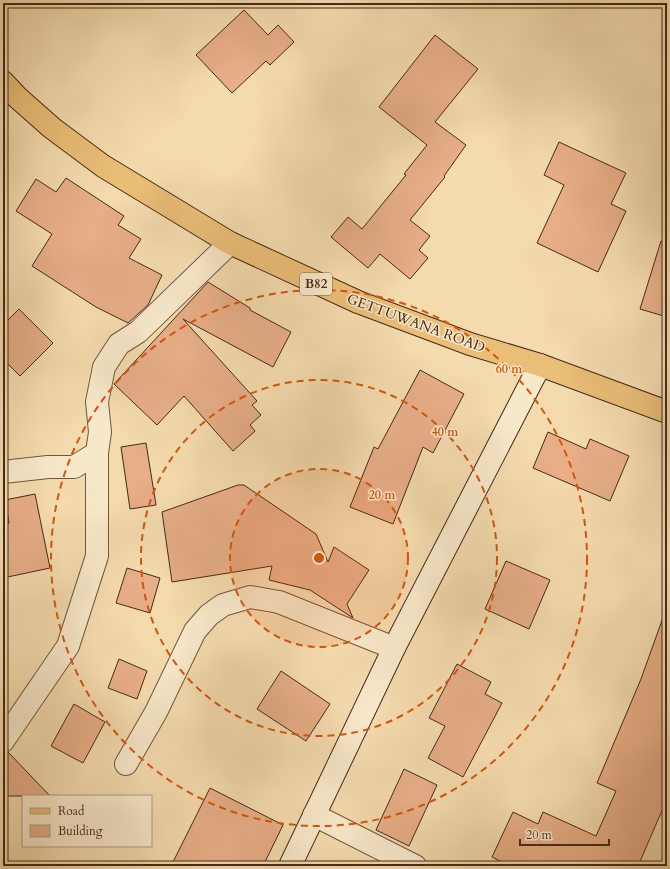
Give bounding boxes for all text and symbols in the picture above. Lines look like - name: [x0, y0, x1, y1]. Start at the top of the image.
- road number: B82: [300, 273, 332, 295]
- street label: GETTUWANA ROAD: [344, 289, 488, 357]
- text: 60 m: [496, 361, 523, 377]
- text: 40 m: [432, 424, 459, 440]
- text: 20 m: [369, 487, 396, 503]
- centre of rings: [312, 551, 326, 565]
- legend: [22, 795, 152, 847]
- text: Road: [58, 803, 85, 819]
- scale bar: [520, 821, 609, 847]
- text: Building: [58, 823, 103, 839]
- text: 20 m: [526, 827, 553, 843]

